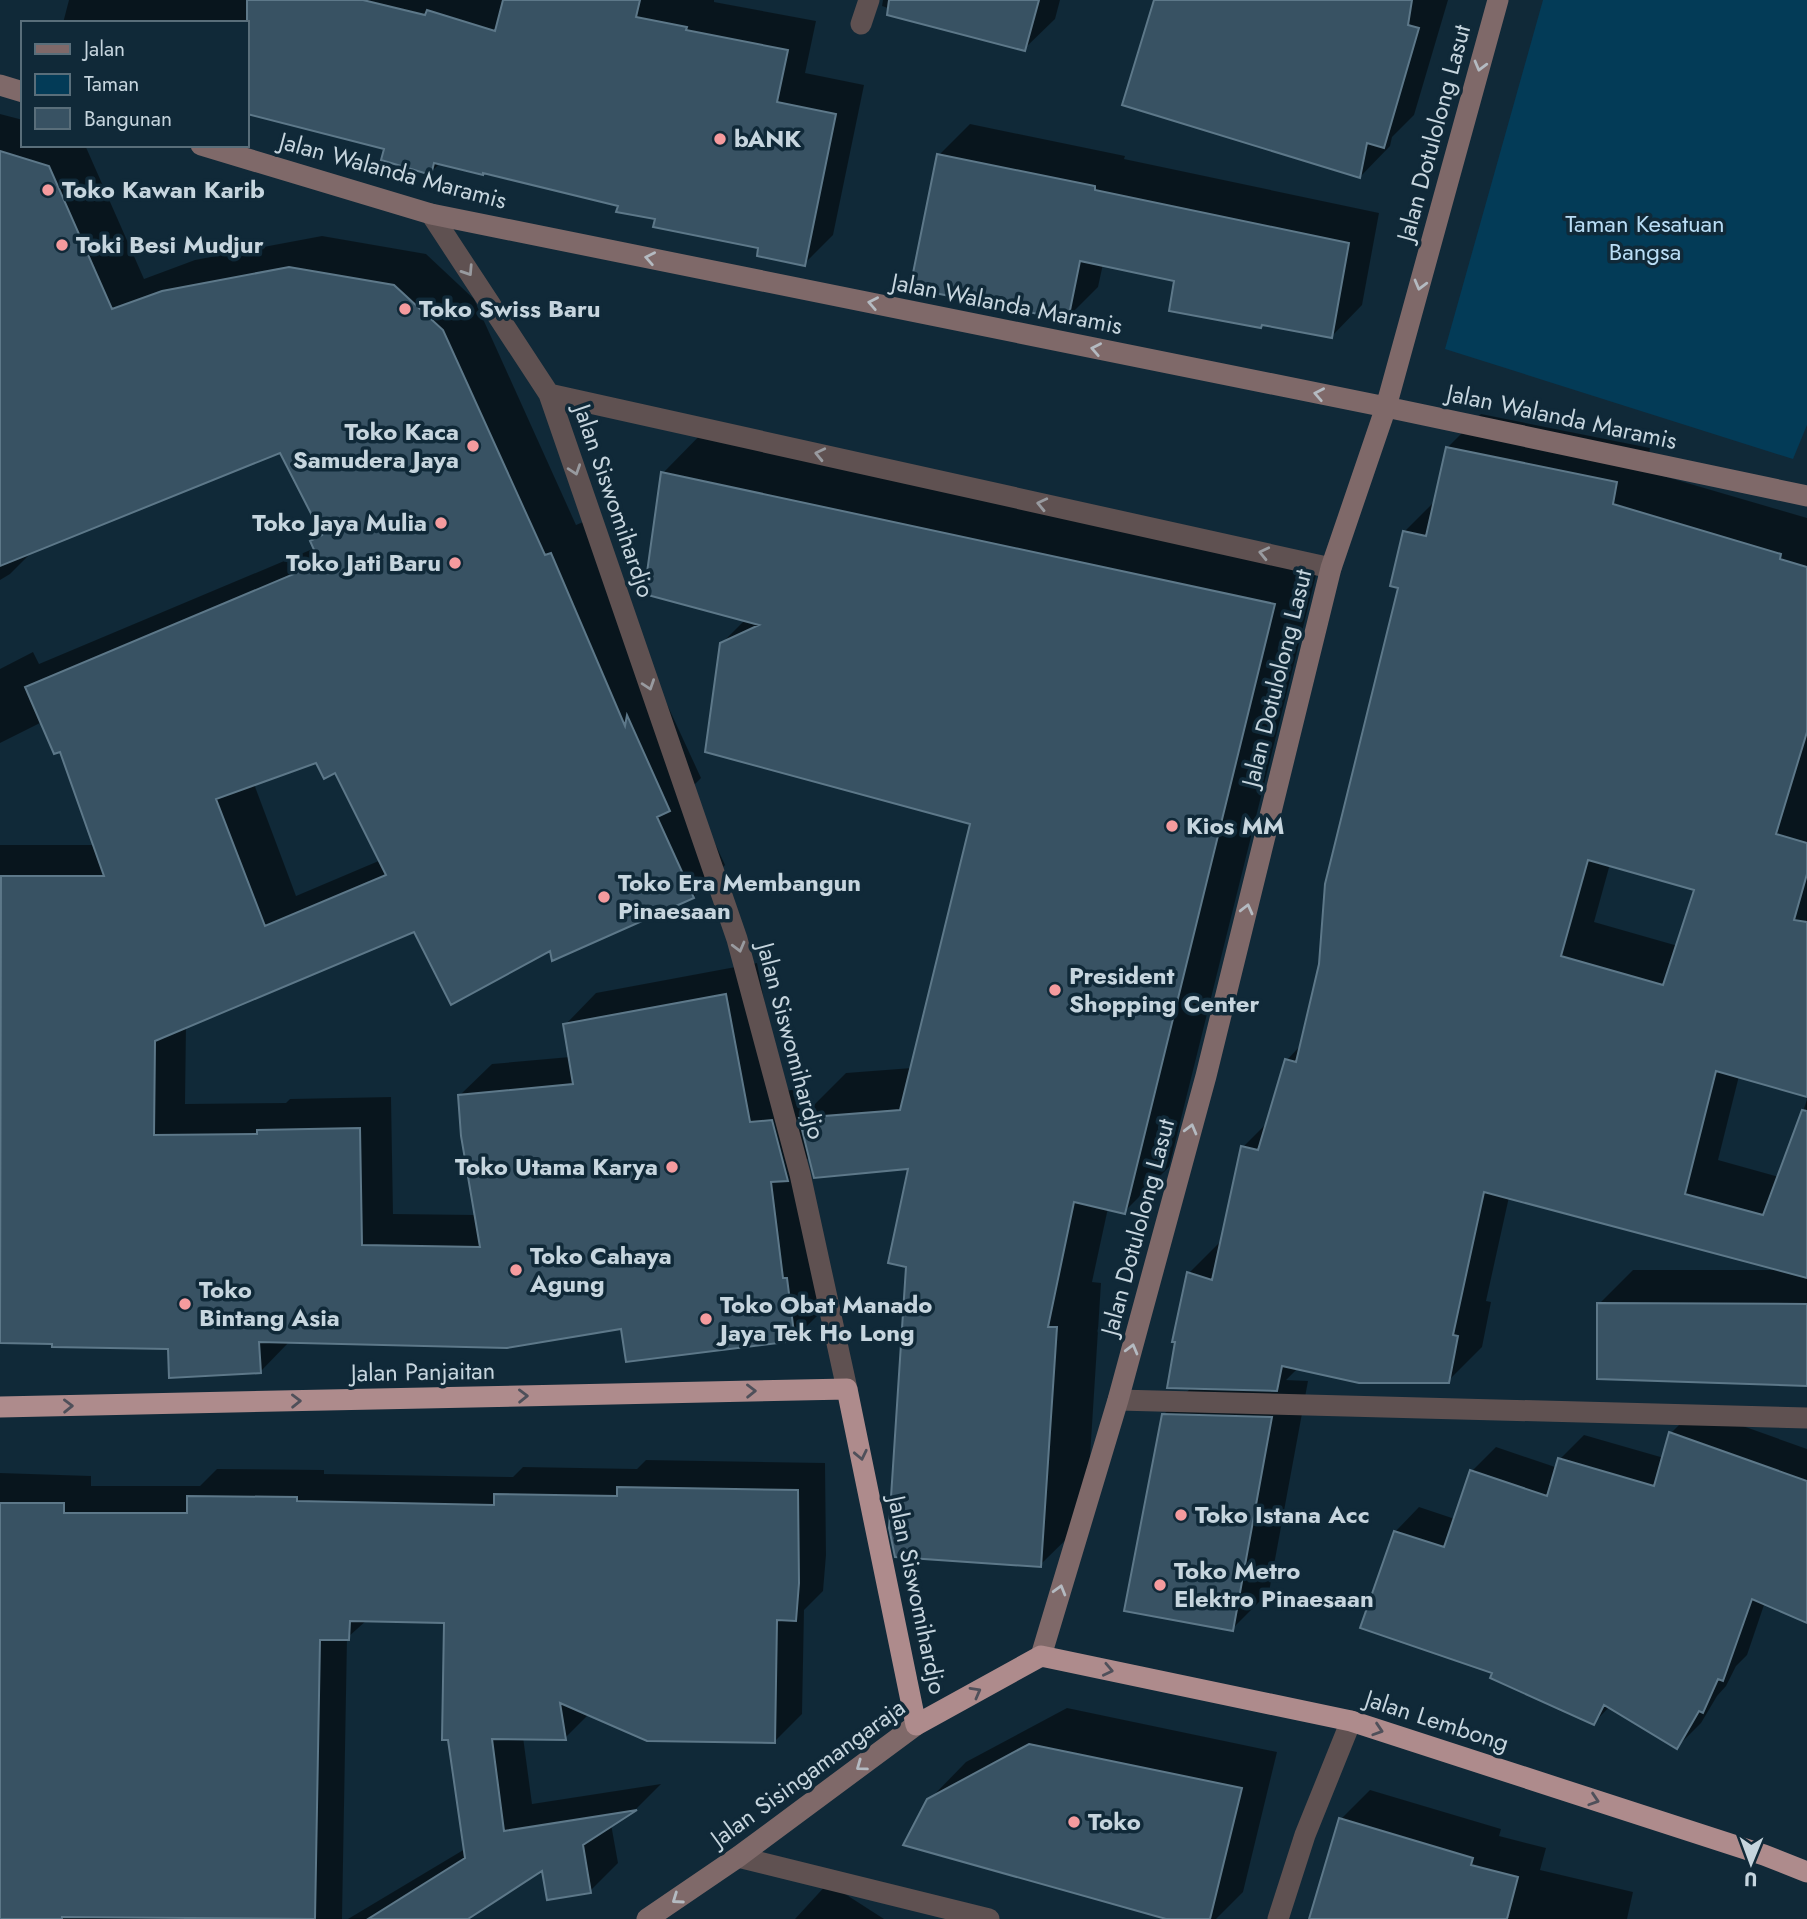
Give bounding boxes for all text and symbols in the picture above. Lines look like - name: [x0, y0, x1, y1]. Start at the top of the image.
- street label: Jalan Dotulolong Lasut: [1387, 20, 1479, 248]
- legend: [21, 21, 248, 147]
- text: Jalan: [81, 34, 125, 64]
- one-way arrow: [1474, 60, 1488, 72]
- text: Taman: [84, 69, 139, 99]
- text: Bangunan: [84, 104, 172, 134]
- place label: bANK: [734, 121, 801, 156]
- street label: Jalan Walanda Maramis: [272, 122, 511, 218]
- marker: bANK: [712, 131, 728, 147]
- place label: Toko Kawan Karib: [62, 172, 265, 207]
- marker: Toko Kawan Karib: [40, 182, 56, 198]
- park label: Taman Kesatuan Bangsa: [1565, 206, 1725, 269]
- place label: Toki Besi Mudjur: [76, 227, 264, 262]
- marker: Toki Besi Mudjur: [54, 237, 70, 253]
- one-way arrow: [644, 252, 656, 267]
- one-way arrow: [460, 263, 473, 276]
- street label: Jalan Walanda Maramis: [886, 263, 1126, 343]
- one-way arrow: [1413, 279, 1428, 291]
- place label: Toko Swiss Baru: [419, 291, 601, 326]
- one-way arrow: [867, 297, 879, 312]
- marker: Toko Swiss Baru: [397, 301, 413, 317]
- one-way arrow: [1090, 342, 1102, 357]
- street label: Jalan Walanda Maramis: [1441, 374, 1680, 458]
- one-way arrow: [1313, 387, 1325, 402]
- street label: Jalan Siswomihardjo: [564, 397, 664, 602]
- place label: Toko Kaca Samudera Jaya: [293, 414, 459, 477]
- marker: Toko Kaca Samudera Jaya: [465, 438, 481, 454]
- one-way arrow: [814, 448, 826, 462]
- one-way arrow: [567, 463, 581, 476]
- one-way arrow: [1036, 497, 1048, 512]
- place label: Toko Jaya Mulia: [252, 505, 427, 540]
- marker: Toko Jaya Mulia: [433, 515, 449, 531]
- place label: Toko Jati Baru: [286, 545, 441, 580]
- one-way arrow: [1258, 547, 1270, 562]
- marker: Toko Jati Baru: [447, 555, 463, 571]
- street label: Jalan Dotulolong Lasut: [1232, 565, 1321, 793]
- one-way arrow: [641, 679, 655, 691]
- place label: Kios MM: [1186, 808, 1284, 843]
- marker: Kios MM: [1164, 818, 1180, 834]
- place label: Toko Era Membangun Pinaesaan: [618, 865, 861, 928]
- marker: Toko Era Membangun Pinaesaan: [596, 889, 612, 905]
- one-way arrow: [1239, 903, 1253, 915]
- street label: Jalan Siswomihardjo: [748, 936, 835, 1143]
- one-way arrow: [731, 941, 745, 953]
- place label: President Shopping Center: [1069, 958, 1259, 1021]
- marker: President Shopping Center: [1047, 982, 1063, 998]
- street label: Jalan Dotulolong Lasut: [1091, 1114, 1183, 1342]
- one-way arrow: [1183, 1123, 1197, 1135]
- place label: Toko Utama Karya: [455, 1149, 658, 1184]
- marker: Toko Utama Karya: [664, 1159, 680, 1175]
- place label: Toko Cahaya Agung: [529, 1238, 672, 1301]
- marker: Toko Cahaya Agung: [508, 1262, 524, 1278]
- place label: Toko Bintang Asia: [199, 1272, 340, 1335]
- place label: Toko Obat Manado Jaya Tek Ho Long: [716, 1287, 932, 1350]
- marker: Toko Bintang Asia: [177, 1296, 193, 1312]
- marker: Toko Obat Manado Jaya Tek Ho Long: [698, 1311, 714, 1327]
- one-way arrow: [1123, 1343, 1138, 1355]
- street label: Jalan Panjaitan: [347, 1353, 496, 1390]
- one-way arrow: [745, 1383, 756, 1398]
- one-way arrow: [518, 1388, 529, 1404]
- one-way arrow: [291, 1393, 301, 1409]
- one-way arrow: [63, 1398, 74, 1414]
- one-way arrow: [853, 1449, 868, 1461]
- street label: Jalan Siswomihardjo: [879, 1489, 956, 1697]
- place label: Toko Istana Acc: [1195, 1497, 1370, 1532]
- marker: Toko Istana Acc: [1173, 1507, 1189, 1523]
- place label: Toko Metro Elektro Pinaesaan: [1174, 1553, 1374, 1616]
- marker: Toko Metro Elektro Pinaesaan: [1152, 1577, 1168, 1593]
- one-way arrow: [1052, 1585, 1067, 1597]
- one-way arrow: [1102, 1661, 1114, 1676]
- street label: Jalan Lembong: [1358, 1680, 1513, 1760]
- one-way arrow: [969, 1687, 981, 1700]
- street label: Jalan Sisingamangaraja: [701, 1690, 912, 1857]
- one-way arrow: [1372, 1721, 1384, 1736]
- one-way arrow: [856, 1757, 869, 1770]
- one-way arrow: [1588, 1791, 1600, 1806]
- place label: Toko: [1088, 1804, 1141, 1839]
- marker: Toko: [1066, 1814, 1082, 1830]
- north arrow: [1716, 1828, 1786, 1898]
- text: U: [1744, 1866, 1758, 1893]
- one-way arrow: [672, 1891, 685, 1903]

